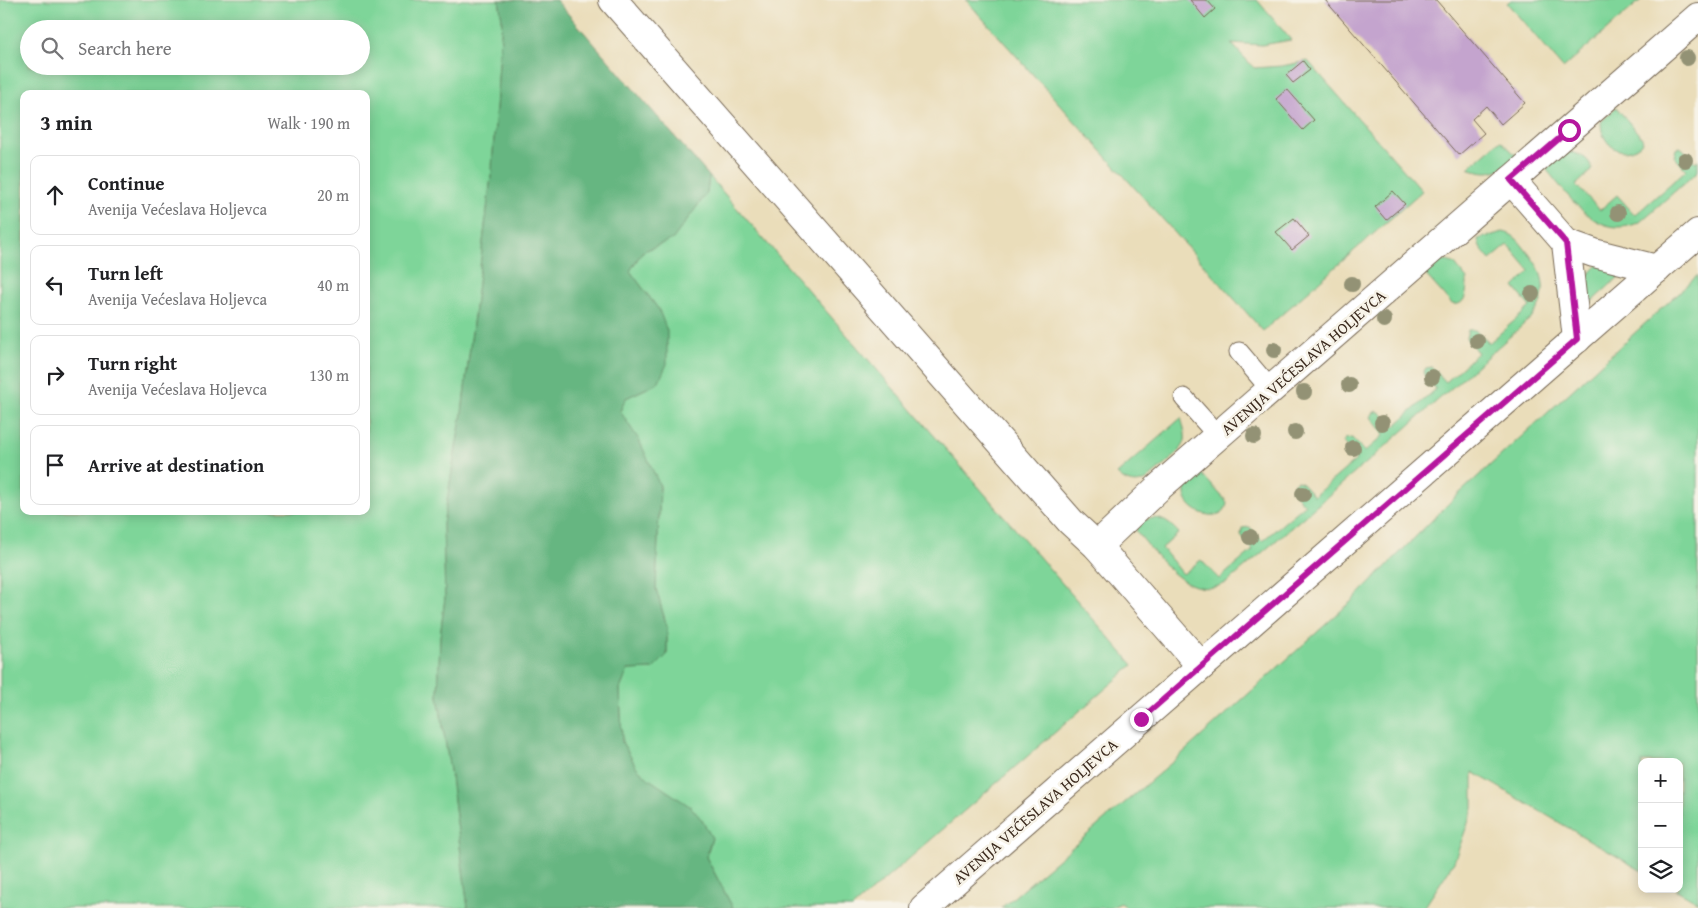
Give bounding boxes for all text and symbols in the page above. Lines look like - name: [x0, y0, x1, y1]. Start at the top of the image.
- search box: [20, 20, 370, 75]
- icon: search: [38, 34, 66, 62]
- text: Search here: [78, 34, 172, 62]
- text: 3 min: [40, 107, 92, 138]
- text: Walk · 190 m: [267, 111, 350, 135]
- route start: [1558, 119, 1581, 142]
- text: Continue: [88, 169, 165, 197]
- icon: ahead: [41, 181, 69, 209]
- text: 20 m: [317, 183, 349, 207]
- text: Avenija Većeslava Holjevca: [88, 197, 267, 221]
- text: Turn left: [88, 259, 163, 287]
- icon: left: [41, 271, 69, 299]
- text: 40 m: [317, 273, 349, 297]
- street label: AVENIJA VEĆESLAVA HOLJEVCA: [1215, 283, 1391, 441]
- text: Avenija Većeslava Holjevca: [88, 287, 267, 311]
- text: Turn right: [88, 349, 177, 377]
- icon: right: [41, 361, 69, 389]
- text: 130 m: [309, 363, 349, 387]
- text: Avenija Većeslava Holjevca: [88, 377, 267, 401]
- icon: arrive: [41, 451, 69, 479]
- text: Arrive at destination: [88, 451, 264, 479]
- route end: [1130, 708, 1153, 731]
- street label: AVENIJA VEĆESLAVA HOLJEVCA: [947, 732, 1123, 890]
- map controls: [1638, 758, 1683, 893]
- button: +: [1638, 758, 1683, 803]
- button: −: [1638, 803, 1683, 848]
- button: layers: [1638, 848, 1683, 893]

